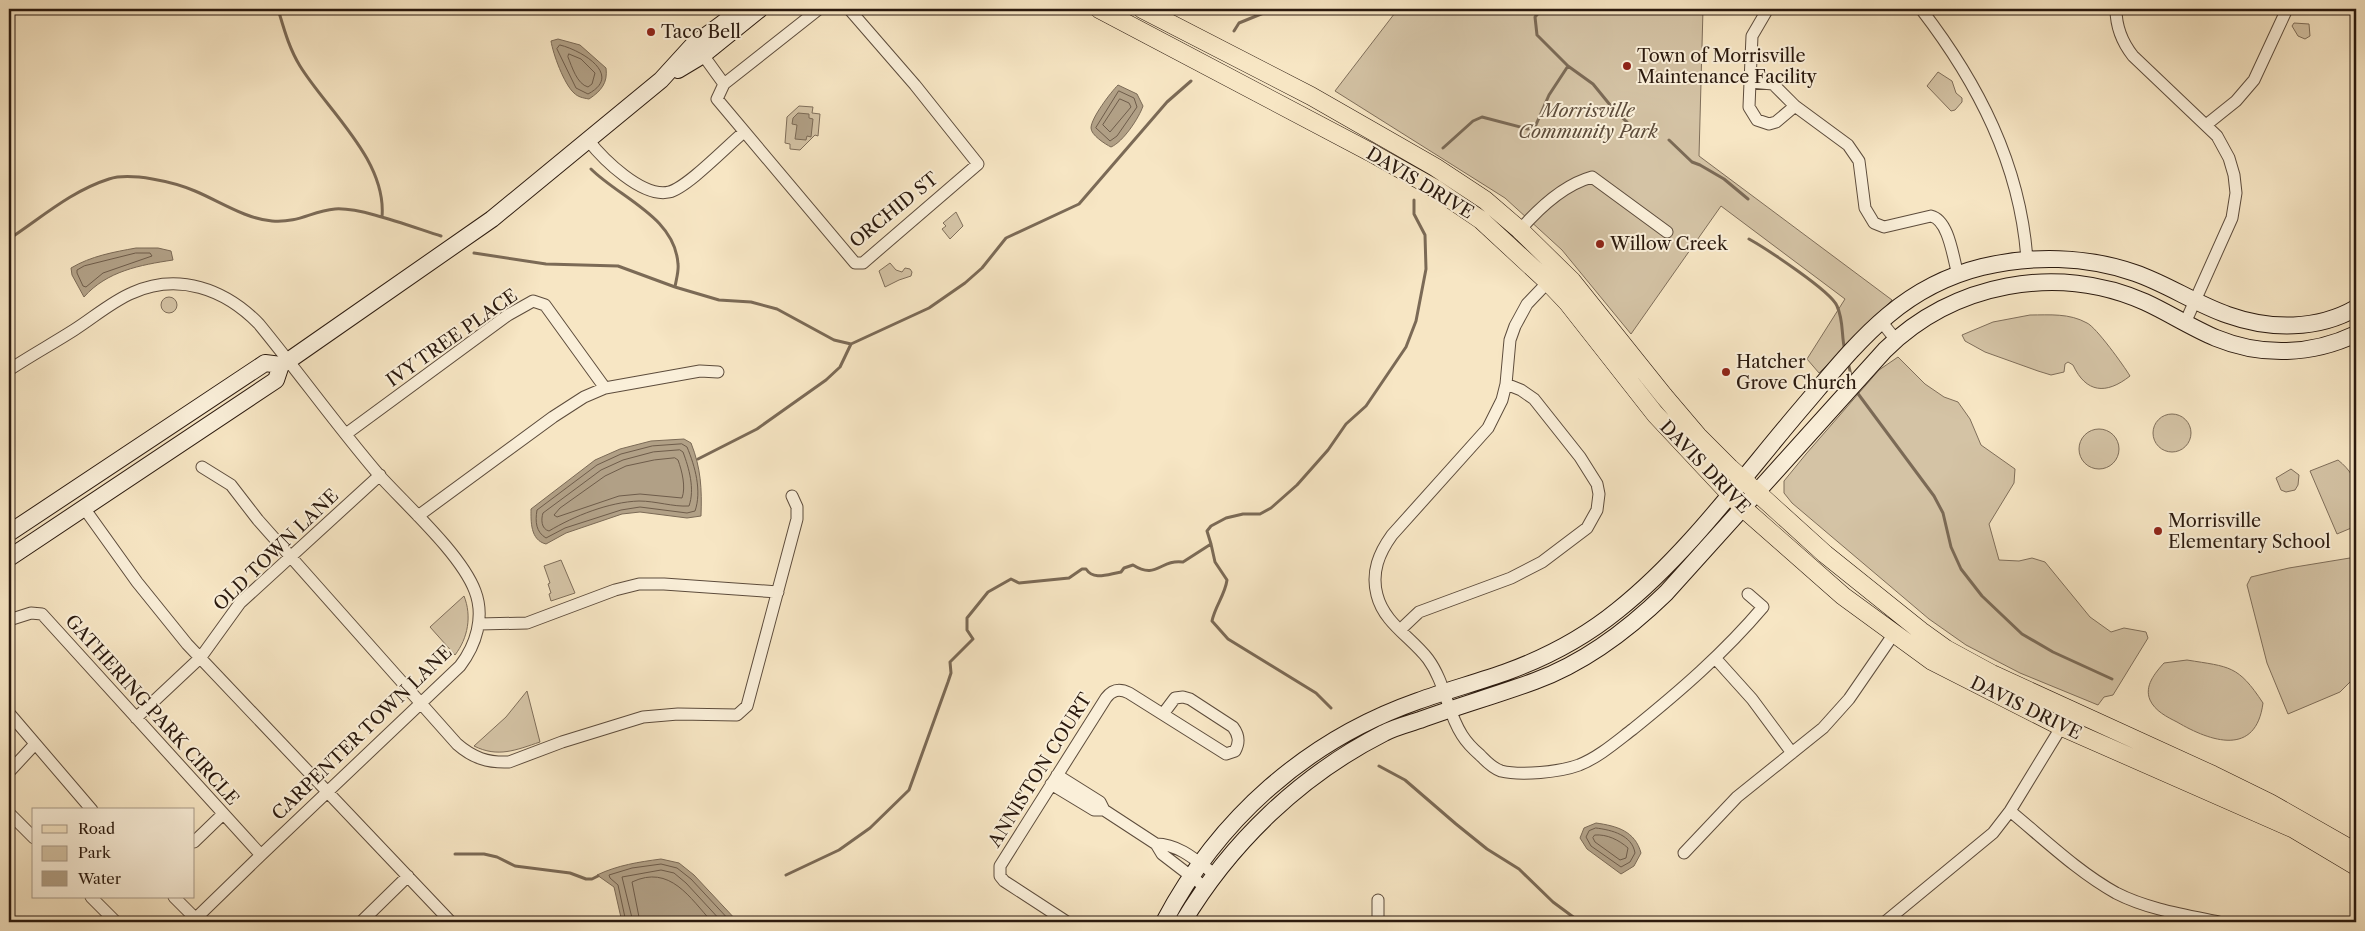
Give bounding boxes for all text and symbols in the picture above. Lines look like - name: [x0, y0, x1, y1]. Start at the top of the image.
- place label: Taco Bell: [661, 21, 741, 43]
- marker: Taco Bell: [645, 26, 657, 38]
- place label: Town of Morrisville Maintenance Facility: [1637, 45, 1818, 88]
- marker: Town of Morrisville Maintenance Facility: [1621, 60, 1633, 72]
- park label: Morrisville Community Park: [1518, 100, 1658, 143]
- street label: DAVIS DRIVE: [1362, 142, 1478, 224]
- street label: ORCHID ST: [845, 167, 943, 252]
- place label: Willow Creek: [1609, 233, 1729, 255]
- marker: Willow Creek: [1594, 238, 1606, 250]
- street label: IVY TREE PLACE: [382, 285, 522, 391]
- place label: Hatcher Grove Church: [1736, 351, 1857, 394]
- marker: Hatcher Grove Church: [1720, 366, 1732, 378]
- street label: DAVIS DRIVE: [1655, 416, 1755, 518]
- street label: OLD TOWN LANE: [209, 485, 343, 615]
- place label: Morrisville Elementary School: [2168, 510, 2331, 553]
- marker: Morrisville Elementary School: [2152, 525, 2164, 537]
- street label: GATHERING PARK CIRCLE: [61, 610, 243, 810]
- street label: CARPENTER TOWN LANE: [267, 641, 457, 825]
- street label: DAVIS DRIVE: [1967, 672, 2085, 744]
- street label: ANNISTON COURT: [983, 689, 1097, 852]
- legend: [32, 808, 195, 898]
- text: Road: [78, 819, 115, 838]
- text: Park: [78, 843, 112, 862]
- text: Water: [77, 869, 122, 888]

